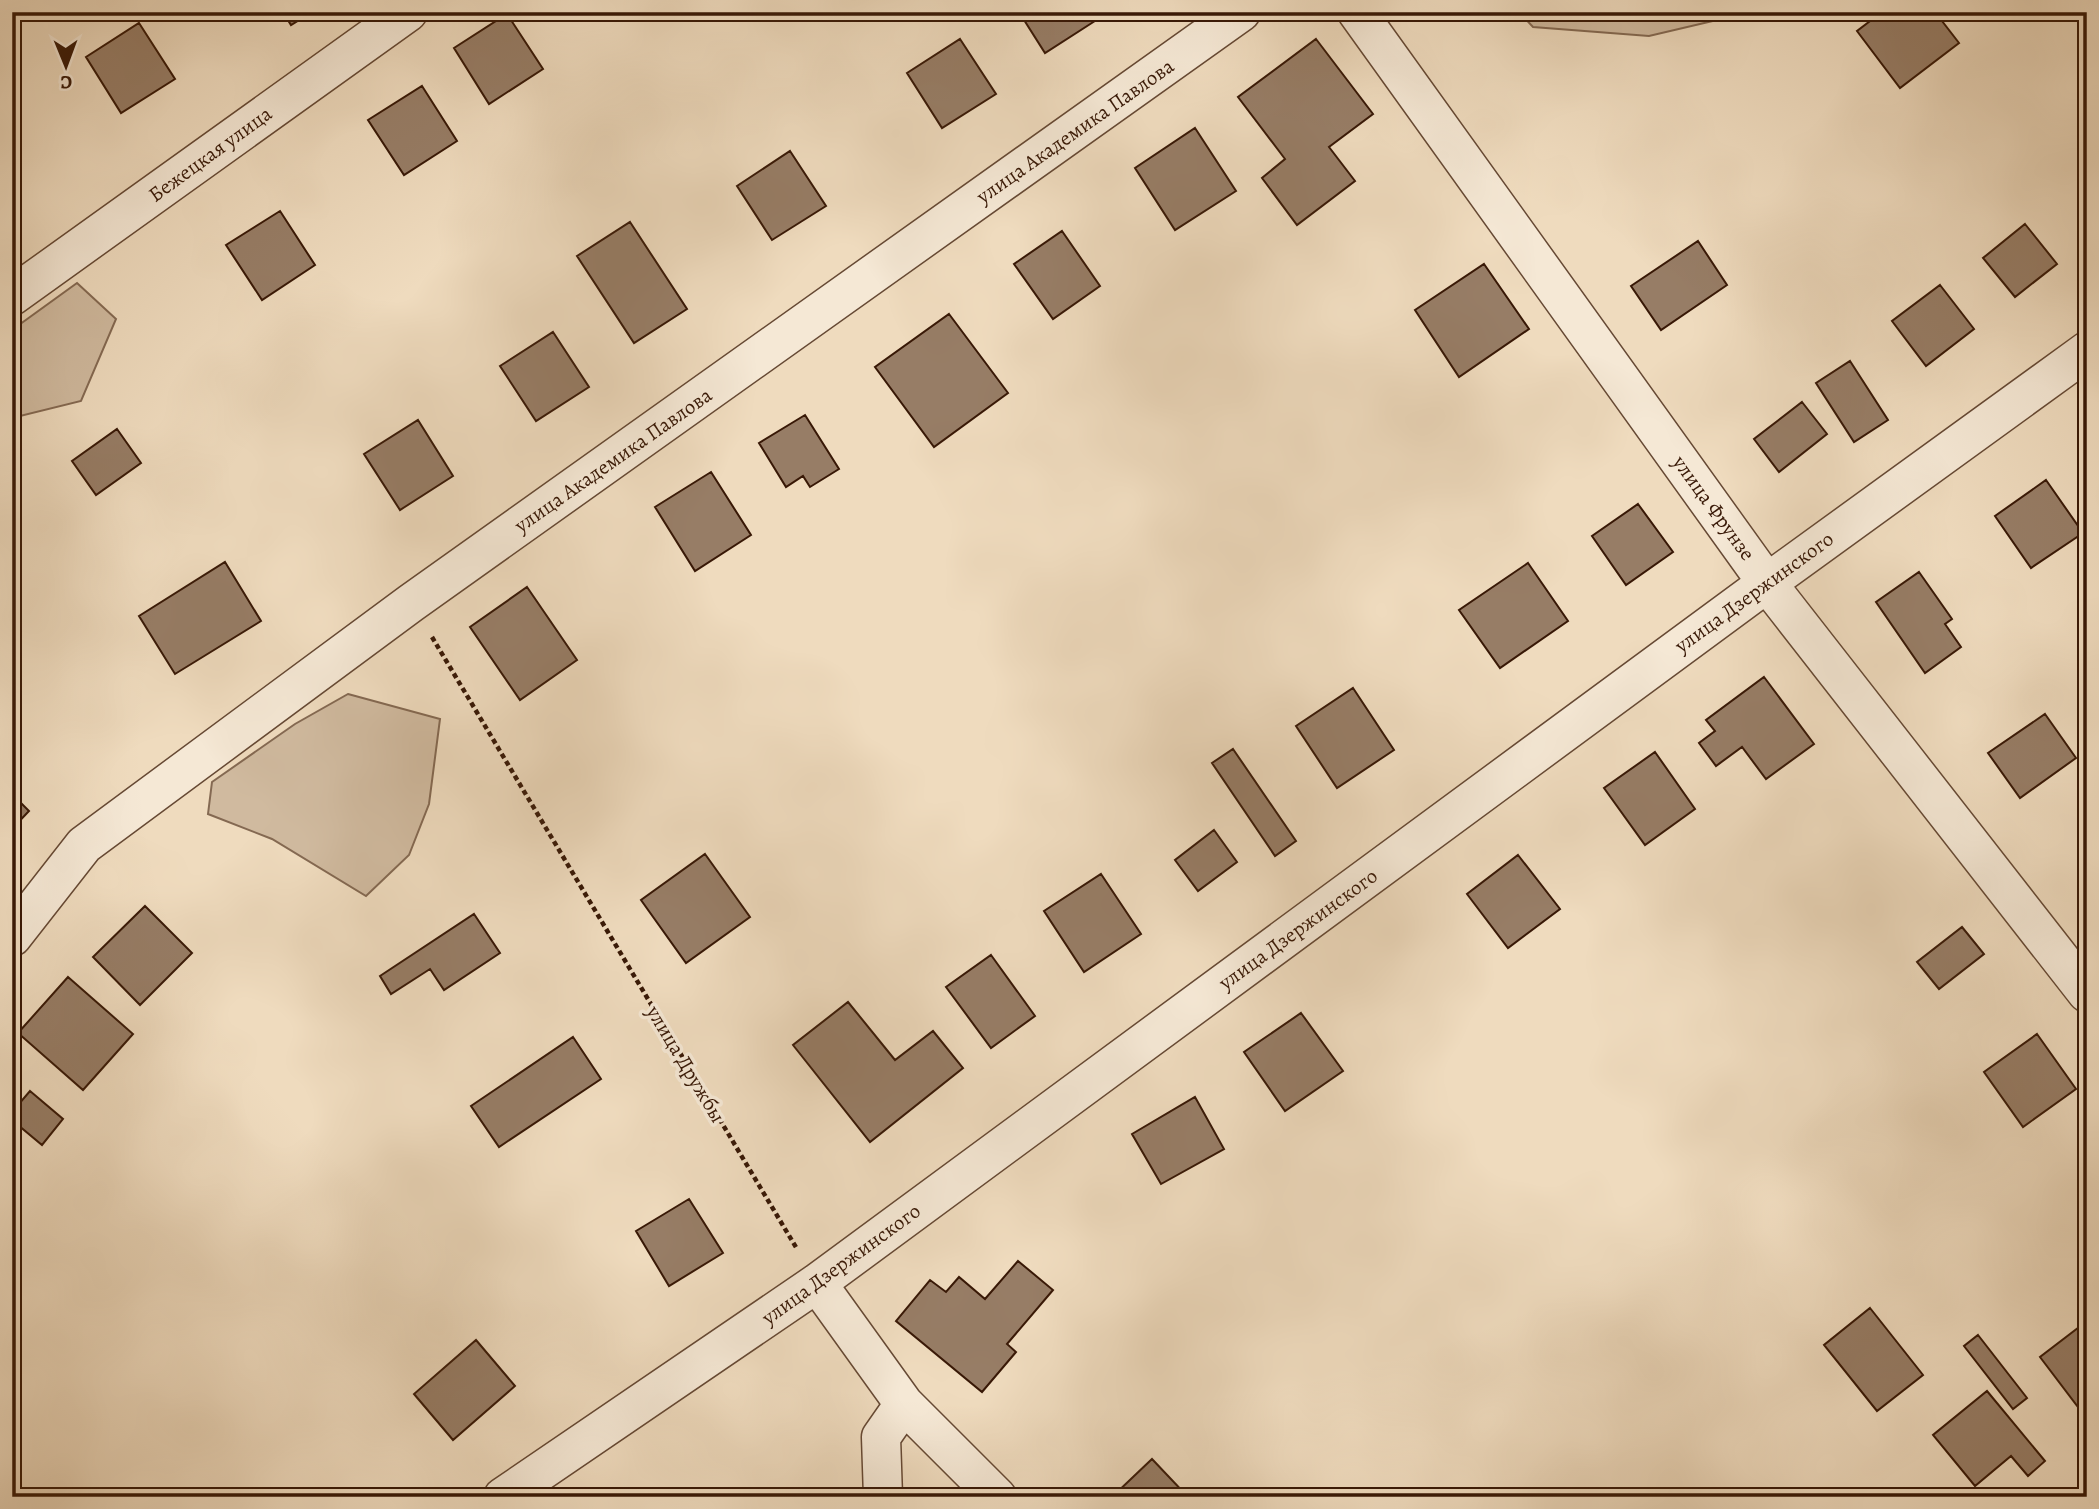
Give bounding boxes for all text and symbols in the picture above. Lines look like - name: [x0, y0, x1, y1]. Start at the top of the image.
- north arrow: [32, 32, 102, 102]
- street label: улица Академика Павлова: [970, 52, 1180, 211]
- text: С: [60, 69, 72, 95]
- street label: Бежецкая улица: [143, 99, 278, 208]
- street label: улица Академика Павлова: [508, 381, 718, 540]
- street label: улица Фрунзе: [1666, 449, 1762, 566]
- street label: улица Дзержинского: [1668, 525, 1839, 660]
- street label: улица Дзержинского: [1212, 862, 1383, 997]
- street label: улица Дружбы: [639, 999, 732, 1128]
- street label: улица Дзержинского: [755, 1197, 926, 1332]

